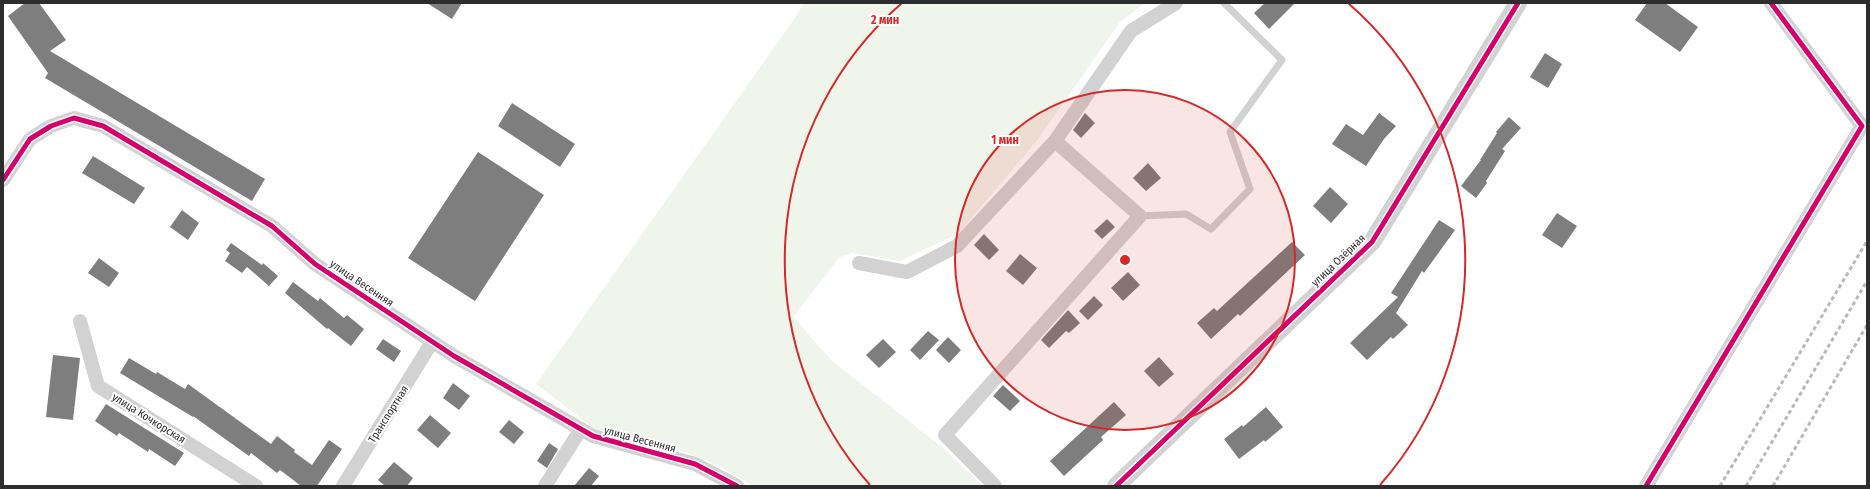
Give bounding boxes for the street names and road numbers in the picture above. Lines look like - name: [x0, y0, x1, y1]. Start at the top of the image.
- street label: улица Озёрная: [1309, 231, 1368, 289]
- street label: улица Весенняя: [327, 257, 396, 310]
- street label: Транспортная: [366, 383, 411, 445]
- street label: улица Кочкорская: [110, 391, 188, 446]
- street label: улица Весенняя: [602, 424, 677, 455]

